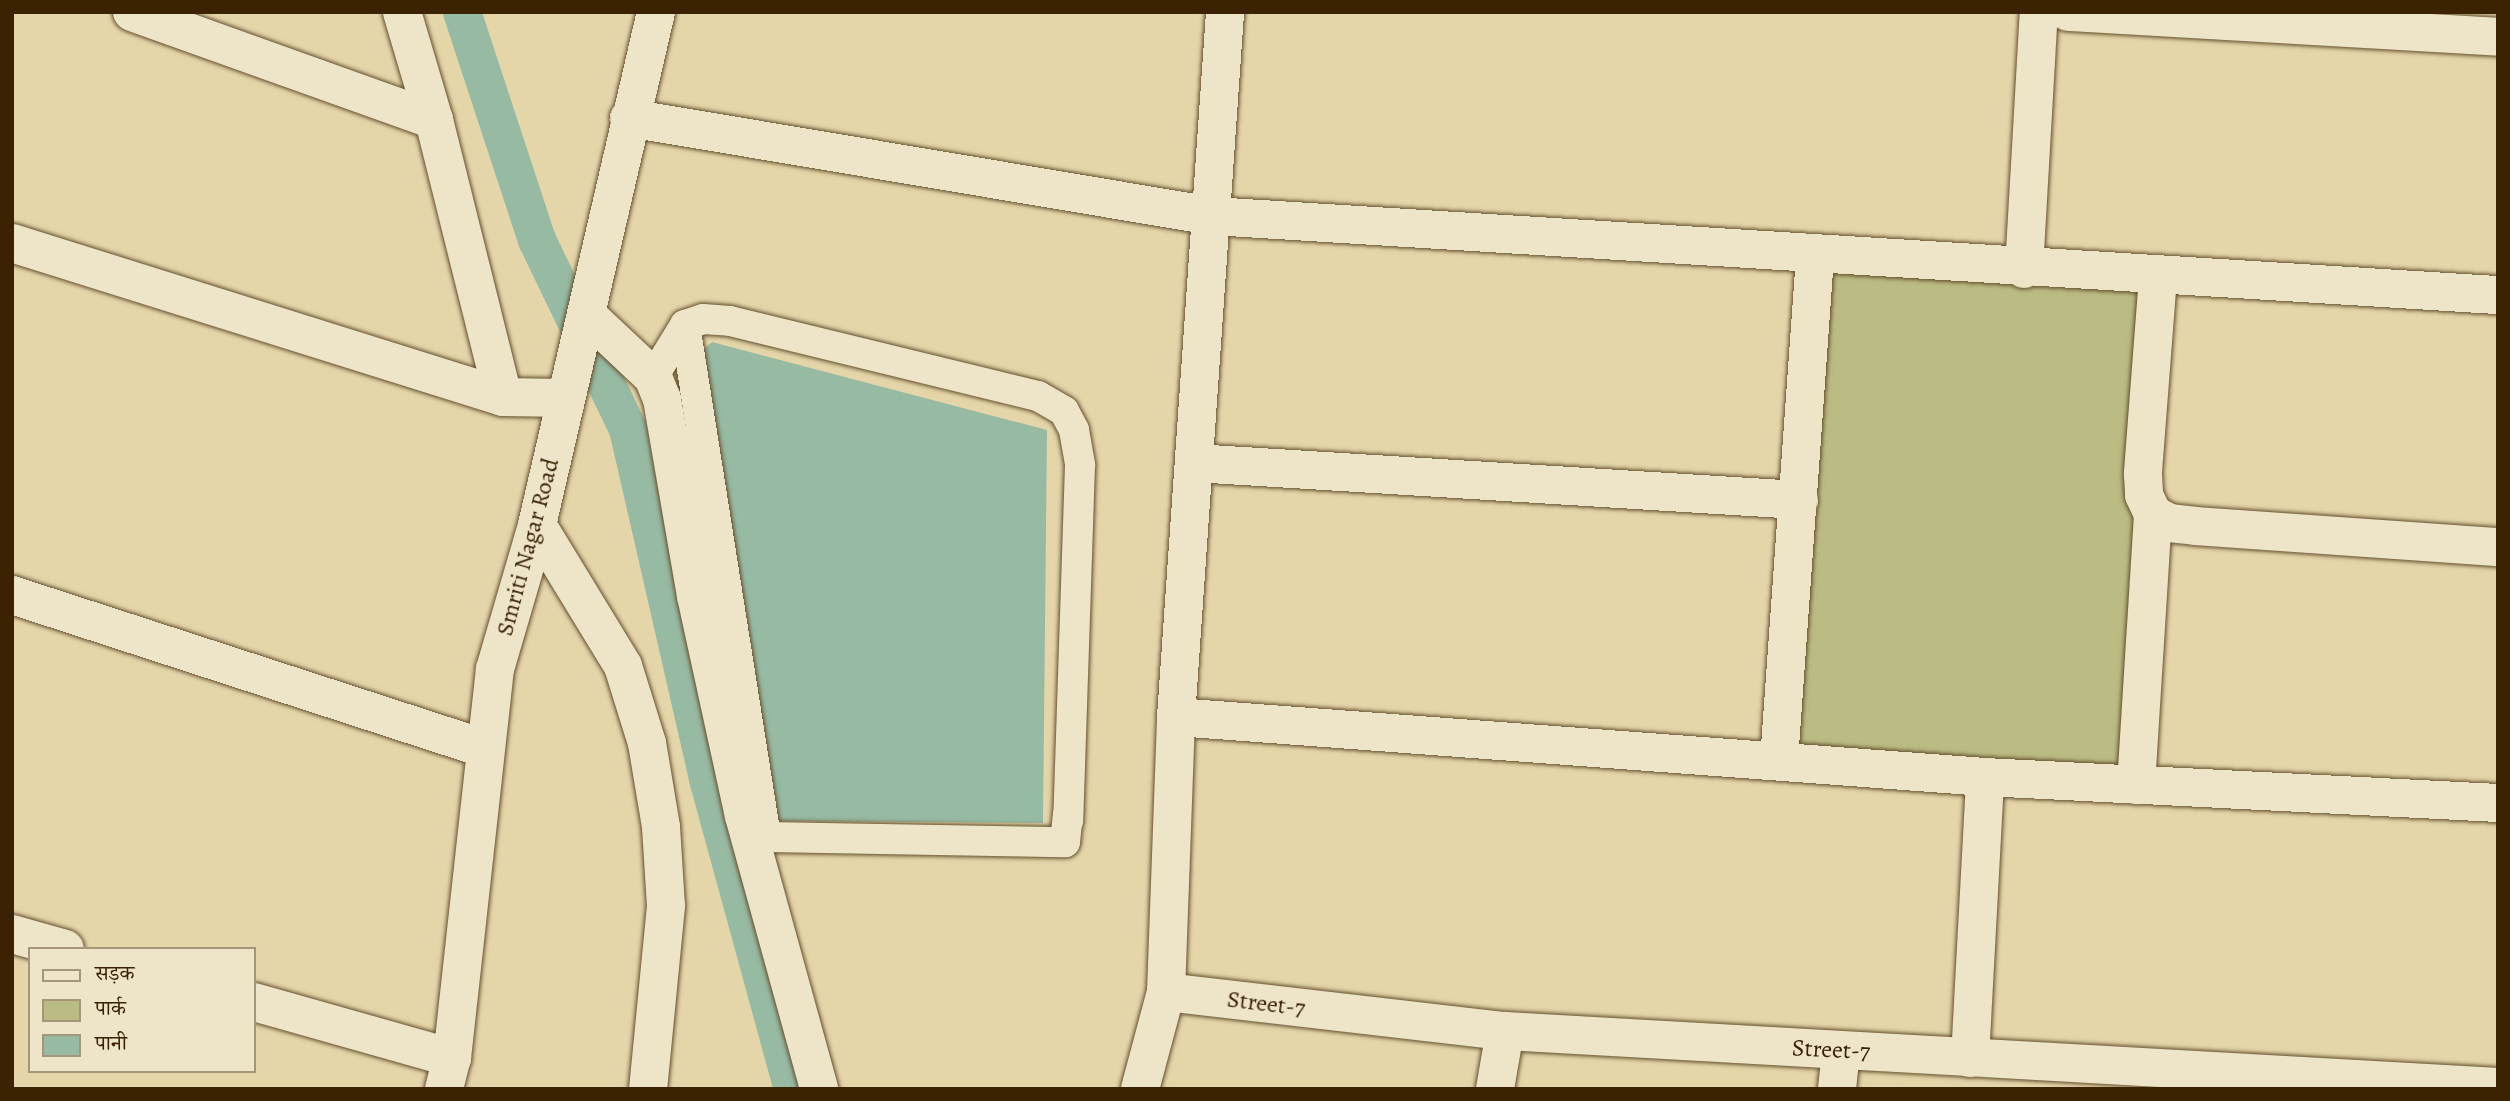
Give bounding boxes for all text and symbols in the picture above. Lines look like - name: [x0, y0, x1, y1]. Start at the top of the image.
- street label: Smriti Nagar Road: [490, 455, 566, 639]
- legend: [28, 947, 256, 1073]
- text: सड़क: [95, 959, 134, 987]
- street label: Street-7: [1225, 985, 1307, 1023]
- text: पार्क: [95, 994, 126, 1022]
- text: पानी: [95, 1029, 127, 1057]
- street label: Street-7: [1791, 1034, 1871, 1066]

